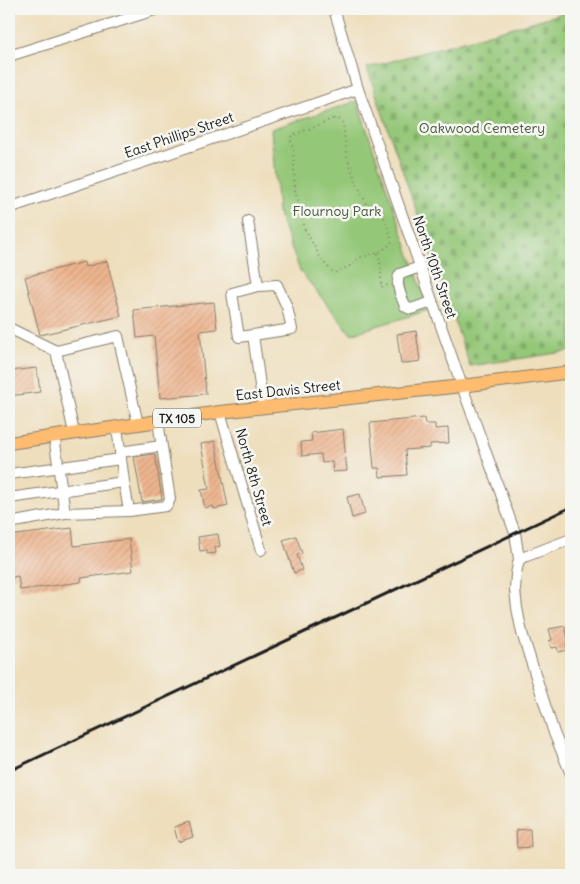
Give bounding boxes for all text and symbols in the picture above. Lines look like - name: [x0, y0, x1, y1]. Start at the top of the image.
- street label: East Phillips Street: [122, 108, 236, 162]
- park label: Oakwood Cemetery: [419, 119, 545, 137]
- park label: Flournoy Park: [293, 202, 382, 220]
- street label: North 10th Street: [409, 213, 461, 321]
- street label: East Davis Street: [235, 376, 342, 404]
- road number: TX 105: [153, 408, 201, 428]
- street label: North 8th Street: [231, 426, 277, 528]

